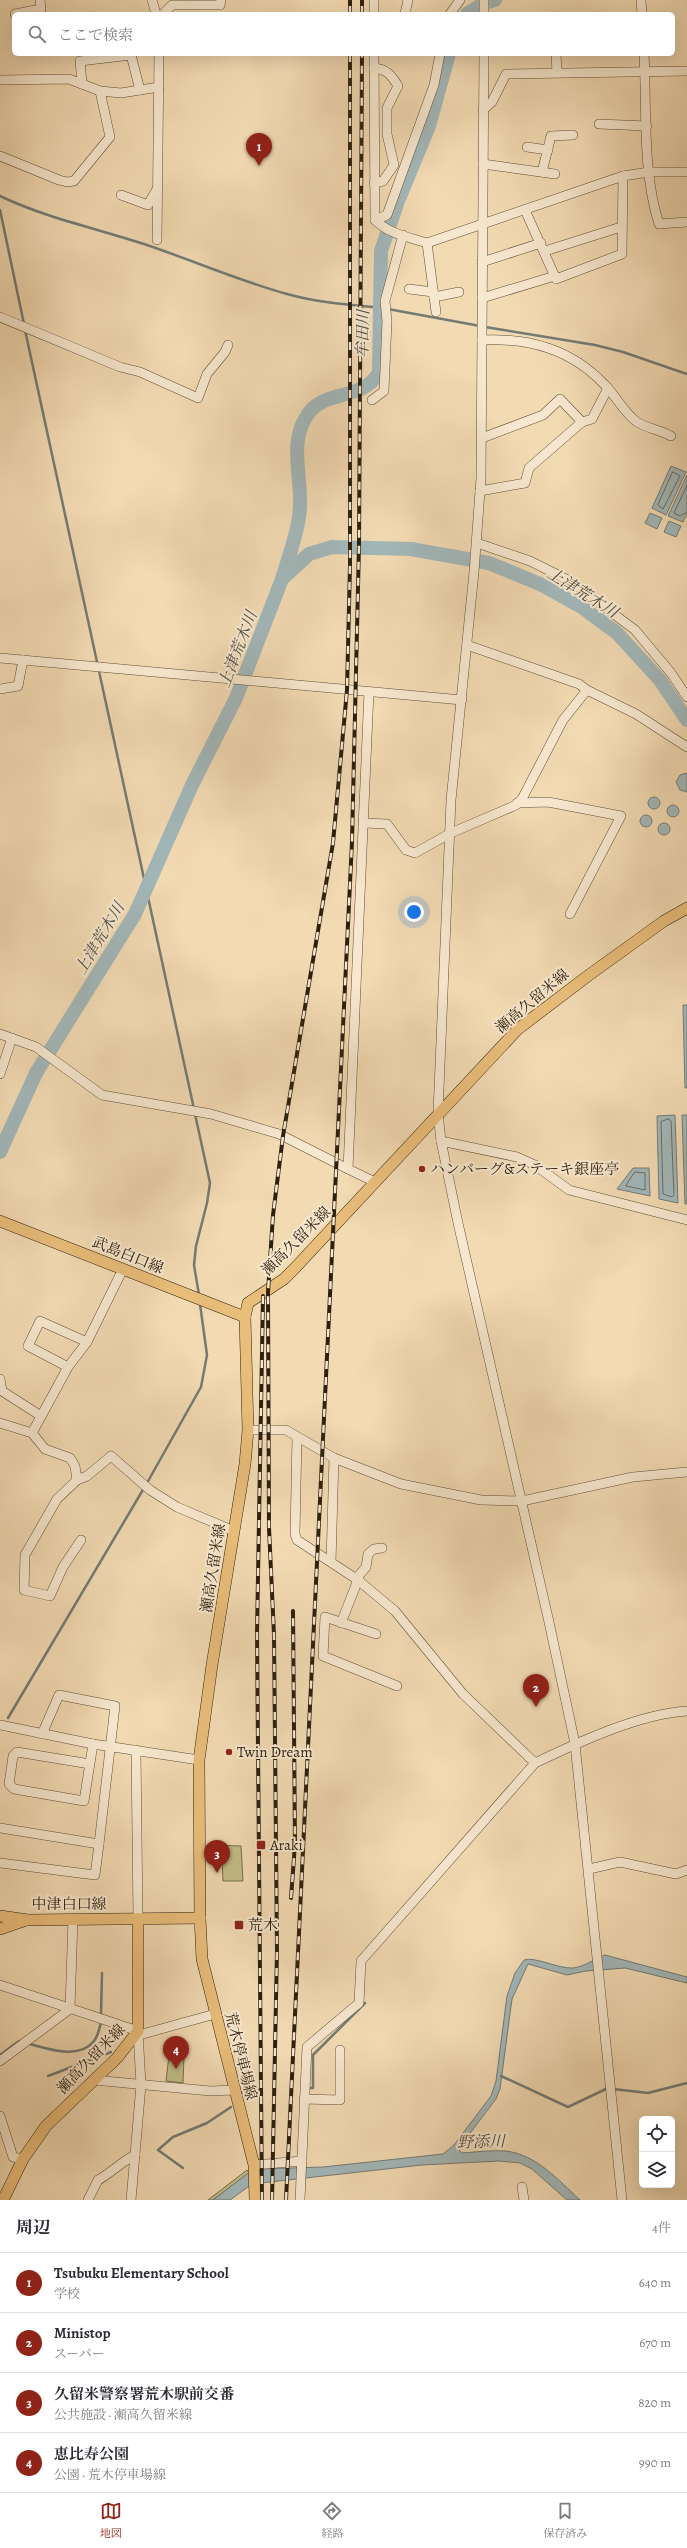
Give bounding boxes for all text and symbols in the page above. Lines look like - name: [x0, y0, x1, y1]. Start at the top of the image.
- search box: [12, 12, 675, 56]
- icon: search: [26, 23, 48, 45]
- text: ここで検索: [58, 25, 133, 45]
- pin: 1: [246, 133, 272, 166]
- water label: 牟田川: [352, 308, 374, 358]
- water label: 上津荒木川: [543, 562, 624, 624]
- water label: 上津荒木川: [213, 606, 263, 691]
- water label: 上津荒木川: [70, 897, 131, 978]
- your location: [404, 902, 424, 922]
- street label: 瀬高久留米線: [491, 964, 573, 1038]
- place label: ハンバーグ&ステーキ銀座亭: [430, 1159, 619, 1179]
- marker: ハンバーグ&ステーキ銀座亭: [417, 1164, 427, 1174]
- street label: 瀬高久留米線: [257, 1202, 335, 1280]
- street label: 武島白口線: [89, 1232, 167, 1278]
- street label: 瀬高久留米線: [196, 1522, 230, 1614]
- pin: 2: [523, 1674, 549, 1707]
- place label: Twin Dream: [237, 1742, 313, 1762]
- marker: Twin Dream: [224, 1747, 234, 1757]
- place label: Araki: [269, 1835, 303, 1855]
- marker: Araki: [255, 1839, 267, 1851]
- pin: 3: [204, 1840, 230, 1873]
- street label: 中津白口線: [31, 1894, 107, 1914]
- place label: 荒木: [248, 1915, 278, 1935]
- marker: 荒木: [233, 1919, 245, 1931]
- street label: 荒木停車場線: [220, 2010, 262, 2102]
- street label: 瀬高久留米線: [53, 2020, 129, 2098]
- pin: 4: [163, 2036, 189, 2069]
- map controls: [639, 2116, 675, 2188]
- button: locate: [639, 2116, 675, 2152]
- water label: 野添川: [457, 2131, 507, 2153]
- button: layers: [639, 2152, 675, 2188]
- text: 周辺: [16, 2216, 50, 2239]
- text: 4件: [652, 2219, 671, 2236]
- text: Tsubuku Elementary School: [54, 2263, 229, 2283]
- text: 1: [27, 2274, 31, 2291]
- text: 640 m: [639, 2274, 671, 2291]
- text: 学校: [54, 2285, 80, 2302]
- text: Ministop: [54, 2323, 111, 2343]
- text: 2: [26, 2334, 32, 2351]
- text: 670 m: [639, 2334, 671, 2351]
- text: スーパー: [54, 2345, 105, 2362]
- text: 久留米警察署荒木駅前交番: [54, 2384, 234, 2404]
- text: 3: [26, 2394, 32, 2411]
- text: 820 m: [638, 2394, 671, 2411]
- text: 公共施設 · 瀬高久留米線: [54, 2406, 192, 2423]
- text: 恵比寿公園: [54, 2444, 129, 2464]
- text: 4: [26, 2454, 32, 2471]
- text: 990 m: [639, 2454, 671, 2471]
- text: 公園 · 荒木停車場線: [54, 2466, 166, 2483]
- tab: 地図: [100, 2500, 122, 2541]
- tab: 経路: [321, 2500, 343, 2541]
- tab: 保存済み: [543, 2500, 587, 2541]

